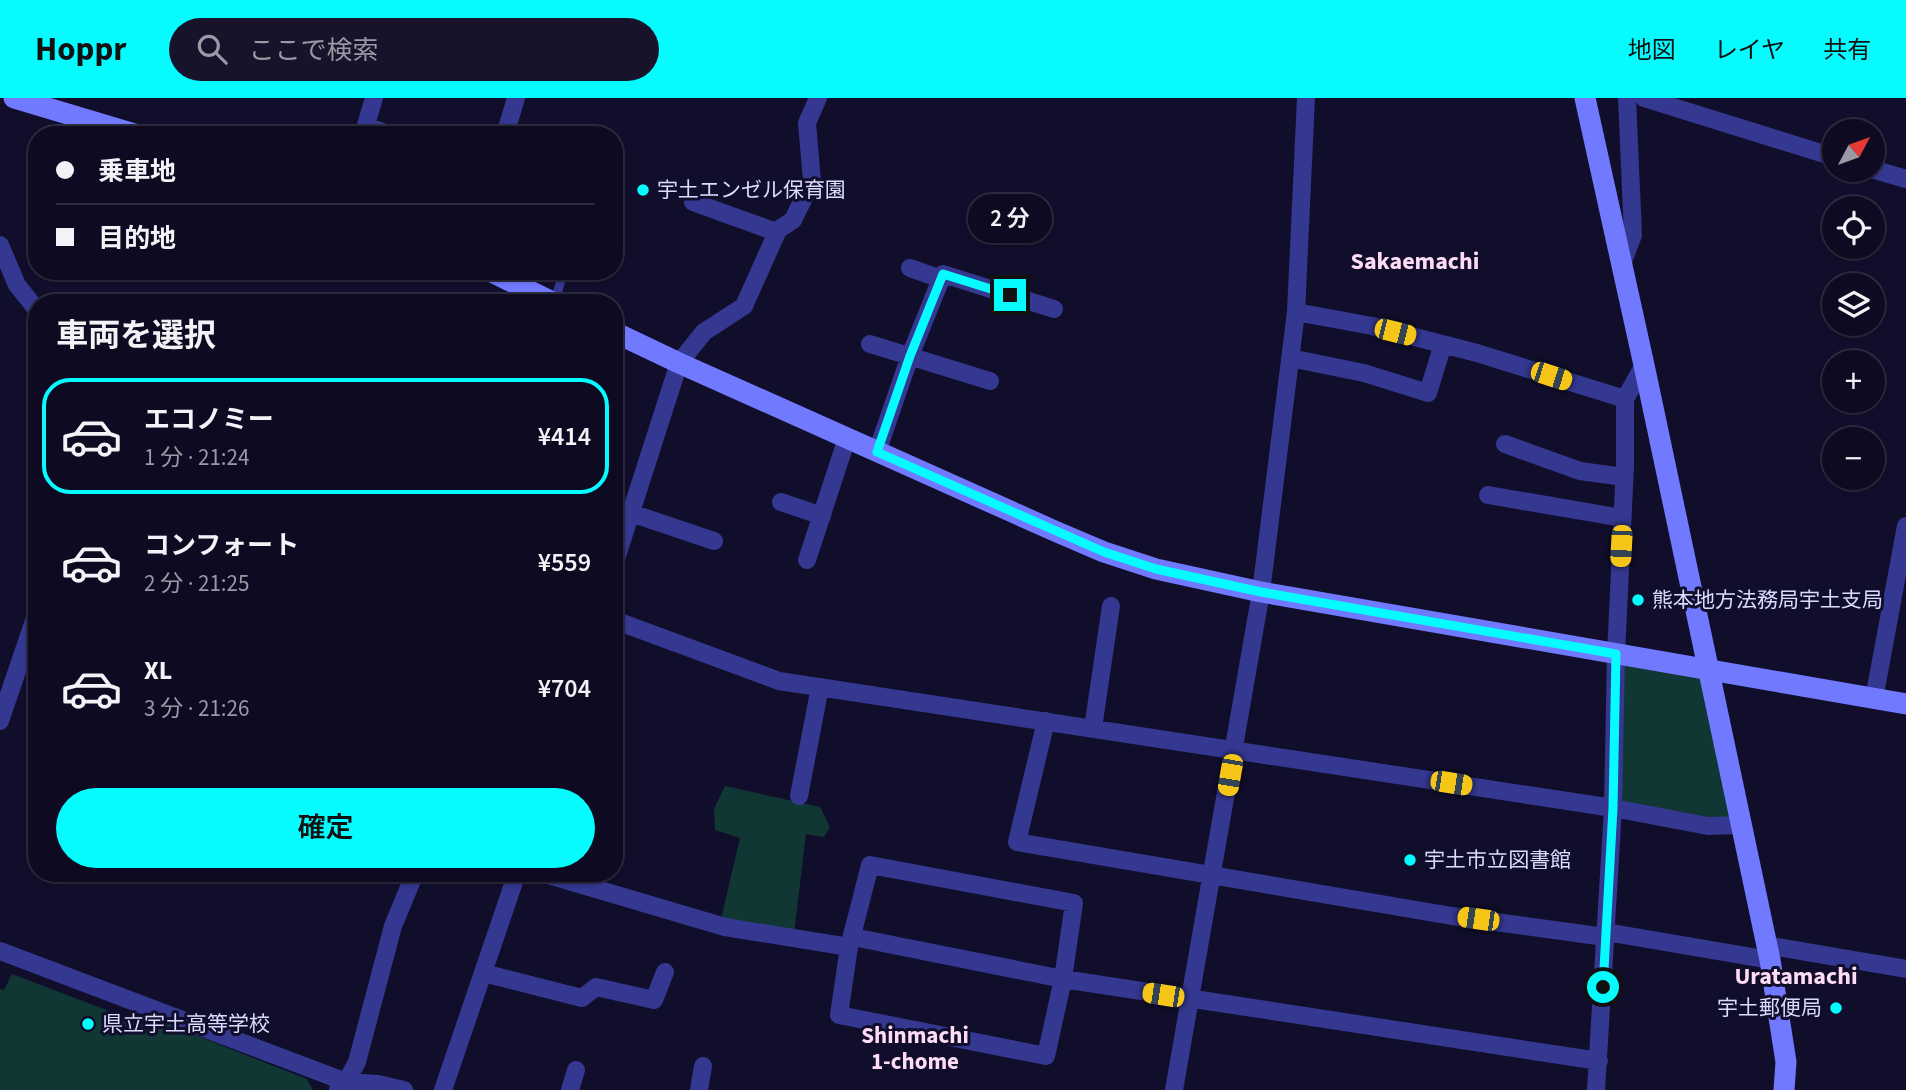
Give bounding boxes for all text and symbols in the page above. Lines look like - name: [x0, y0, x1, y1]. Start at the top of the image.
- search box: [169, 18, 659, 81]
- text: Hoppr: [35, 26, 127, 73]
- icon: search: [193, 30, 231, 68]
- text: ここで検索: [249, 32, 379, 69]
- text: 地図: [1628, 33, 1676, 68]
- text: レイヤ: [1714, 33, 1785, 68]
- text: 共有: [1823, 33, 1871, 68]
- north arrow: [1822, 119, 1885, 182]
- map controls: [1822, 119, 1885, 490]
- text: 乗車地: [98, 153, 176, 190]
- place label: 宇土エンゼル保育園: [657, 175, 846, 205]
- marker: 宇土エンゼル保育園: [635, 182, 651, 198]
- callout: 2 分: [968, 194, 1052, 242]
- button: locate: [1822, 196, 1885, 259]
- text: 2 分: [990, 202, 1030, 235]
- text: 目的地: [98, 220, 176, 257]
- district label: Sakaemachi: [1351, 244, 1479, 279]
- button: layers: [1822, 273, 1885, 336]
- route end: [994, 279, 1026, 311]
- text: 車両を選択: [56, 313, 216, 359]
- car: [1373, 317, 1418, 347]
- button: +: [1822, 350, 1885, 413]
- car: [1528, 360, 1575, 392]
- text: エコノミー: [144, 401, 274, 438]
- icon: car: [60, 405, 123, 468]
- text: ¥414: [538, 418, 591, 455]
- button: −: [1822, 427, 1885, 490]
- text: 1 分 · 21:24: [144, 441, 249, 474]
- car: [1610, 524, 1633, 568]
- text: コンフォート: [144, 527, 299, 564]
- icon: car: [60, 531, 123, 594]
- text: ¥559: [538, 544, 591, 581]
- text: 2 分 · 21:25: [144, 567, 249, 600]
- place label: 熊本地方法務局宇土支局: [1652, 585, 1883, 615]
- marker: 熊本地方法務局宇土支局: [1630, 592, 1646, 608]
- text: XL: [144, 652, 172, 689]
- icon: car: [60, 657, 123, 720]
- text: ¥704: [538, 670, 591, 707]
- text: 3 分 · 21:26: [144, 692, 249, 725]
- car: [1217, 752, 1244, 798]
- car: [1429, 769, 1474, 797]
- button: 確定: [56, 788, 595, 868]
- place label: 宇土市立図書館: [1424, 845, 1571, 875]
- marker: 宇土市立図書館: [1402, 852, 1418, 868]
- car: [1456, 906, 1501, 932]
- district label: Uratamachi: [1734, 959, 1858, 994]
- route start: [1587, 971, 1619, 1003]
- car: [1141, 981, 1186, 1009]
- place label: 宇土郵便局: [1717, 993, 1822, 1023]
- marker: 宇土郵便局: [1828, 1000, 1844, 1016]
- place label: 県立宇土高等学校: [102, 1009, 270, 1039]
- marker: 県立宇土高等学校: [80, 1016, 96, 1032]
- district label: Shinmachi 1-chome: [861, 1019, 969, 1078]

